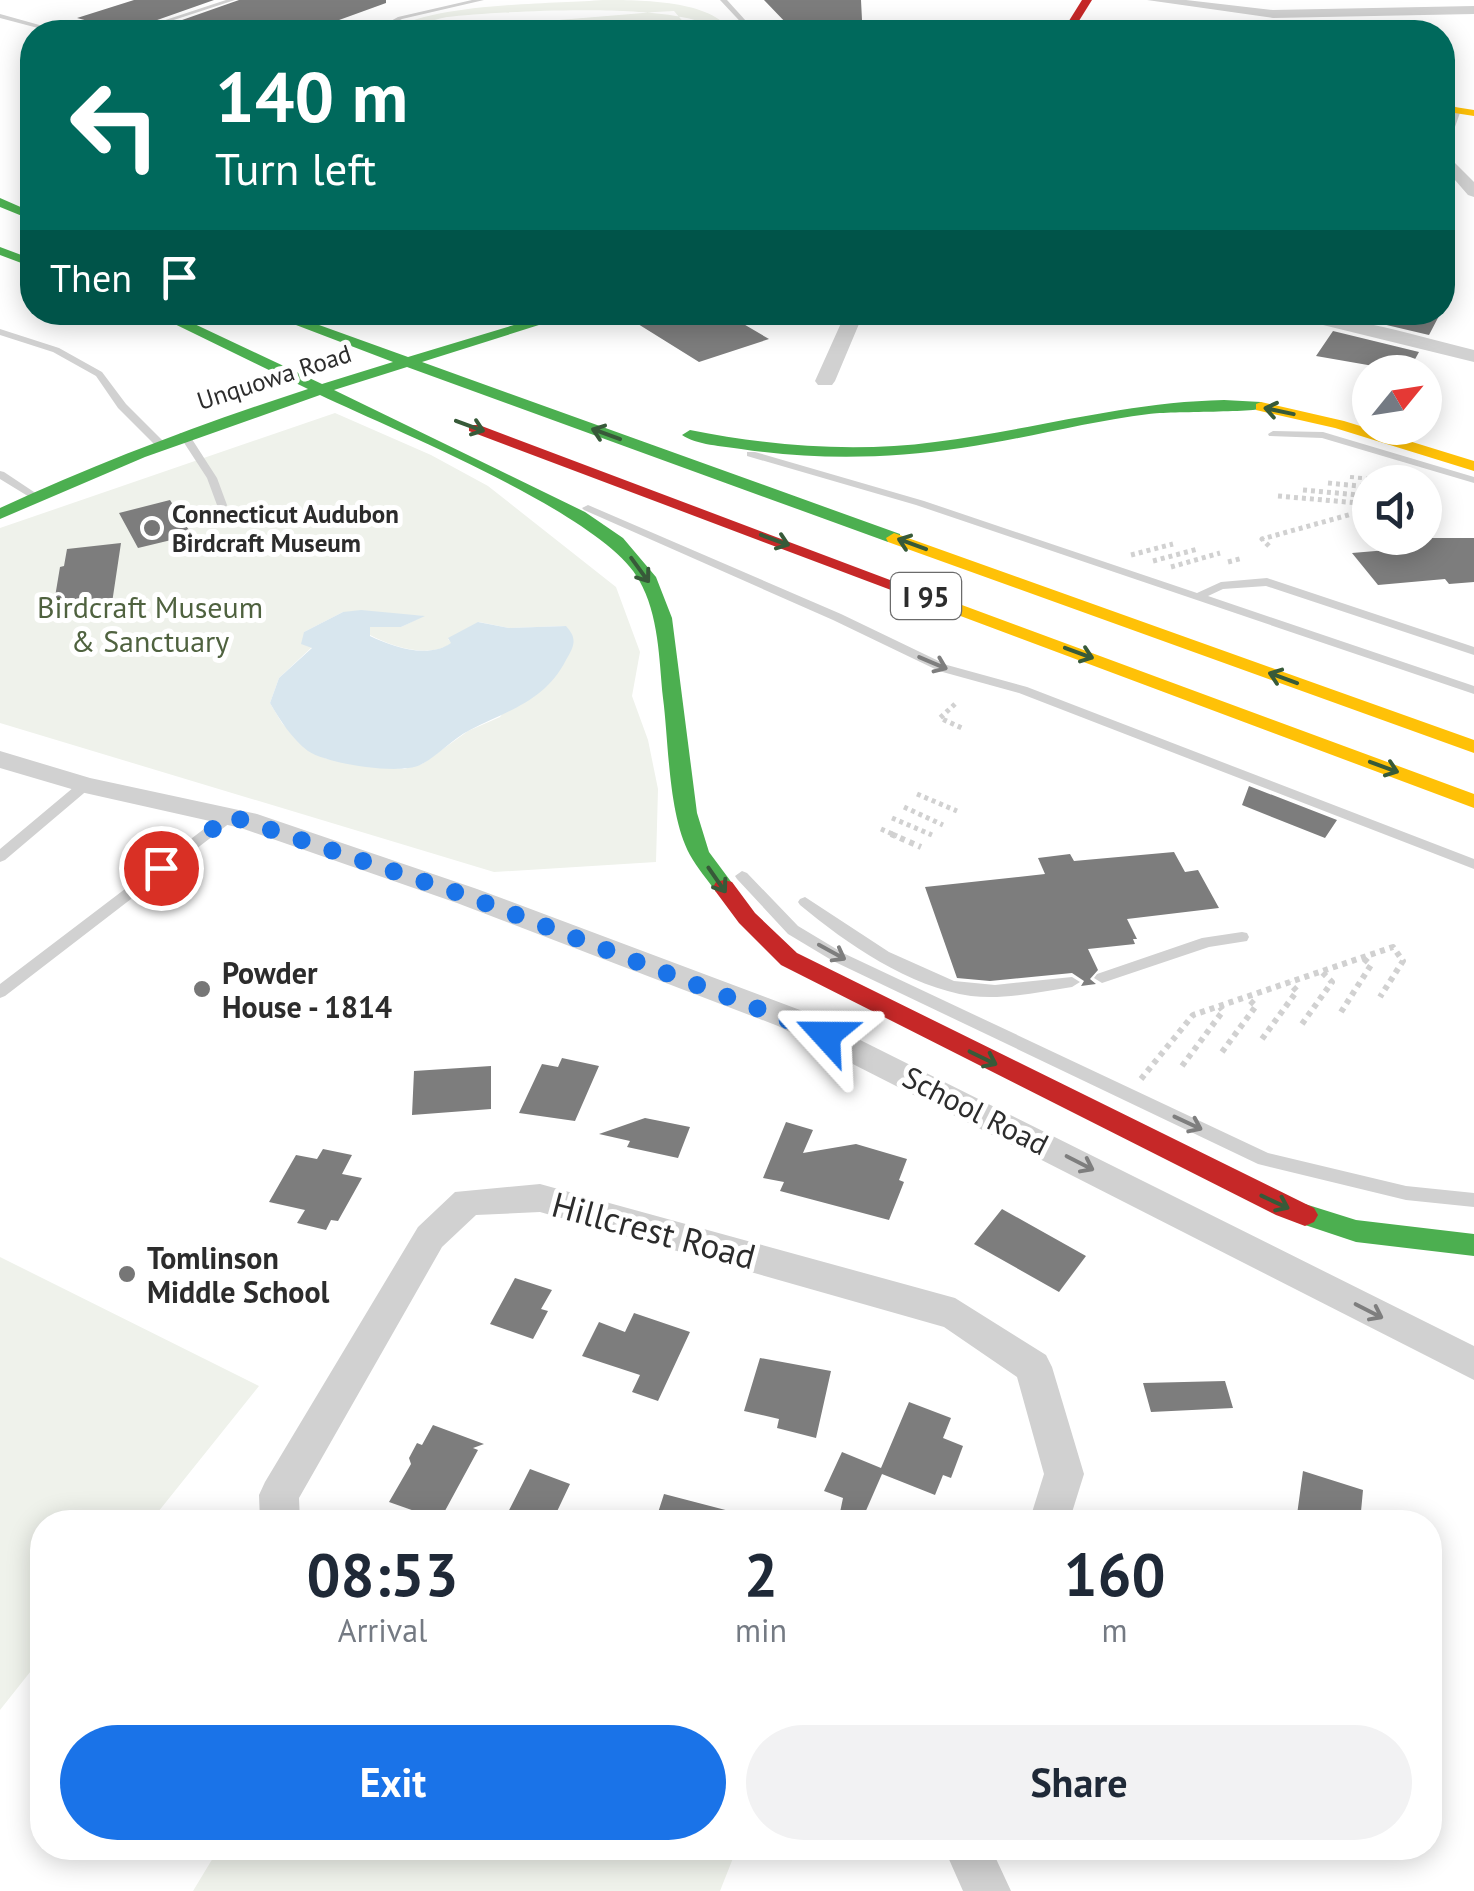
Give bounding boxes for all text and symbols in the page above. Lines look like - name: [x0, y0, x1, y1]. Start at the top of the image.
- text: 140 m: [215, 51, 408, 141]
- icon: left: [50, 60, 180, 190]
- text: Turn left: [215, 139, 376, 197]
- icon: arrive: [152, 250, 207, 305]
- text: Then: [50, 253, 132, 302]
- street label: Unquowa Road: [193, 337, 355, 417]
- north arrow: [1352, 355, 1442, 445]
- map controls: [1352, 355, 1442, 555]
- one-way arrow: [1264, 401, 1296, 420]
- one-way arrow: [454, 418, 485, 436]
- one-way arrow: [591, 424, 622, 442]
- button: sound: [1352, 465, 1442, 555]
- place label: Connecticut Audubon Birdcraft Museum: [172, 498, 399, 559]
- marker: Connecticut Audubon Birdcraft Museum: [141, 517, 163, 539]
- one-way arrow: [758, 532, 789, 550]
- one-way arrow: [897, 534, 928, 552]
- one-way arrow: [629, 556, 650, 583]
- road number: I 95: [891, 573, 961, 619]
- park label: Birdcraft Museum & Sanctuary: [37, 587, 263, 660]
- one-way arrow: [1063, 645, 1094, 663]
- one-way arrow: [917, 655, 948, 673]
- one-way arrow: [1269, 668, 1300, 686]
- one-way arrow: [1367, 759, 1398, 777]
- pin: [119, 826, 204, 911]
- icon: arrive: [134, 841, 189, 896]
- one-way arrow: [706, 866, 727, 894]
- one-way arrow: [817, 943, 846, 963]
- place label: Powder House - 1814: [222, 953, 392, 1026]
- marker: Powder House - 1814: [191, 978, 213, 1000]
- position arrow: [774, 983, 878, 1087]
- one-way arrow: [968, 1050, 998, 1069]
- street label: School Road: [897, 1057, 1055, 1163]
- one-way arrow: [1172, 1115, 1202, 1134]
- one-way arrow: [1065, 1154, 1094, 1173]
- street label: Hillcrest Road: [547, 1181, 761, 1279]
- one-way arrow: [1259, 1194, 1289, 1213]
- place label: Tomlinson Middle School: [147, 1238, 330, 1311]
- marker: Tomlinson Middle School: [116, 1263, 138, 1285]
- one-way arrow: [1354, 1302, 1384, 1321]
- text: 08:53: [306, 1535, 459, 1613]
- text: 2: [744, 1535, 778, 1613]
- text: 160: [1064, 1535, 1166, 1613]
- text: Arrival: [338, 1609, 427, 1651]
- text: min: [735, 1609, 787, 1651]
- text: m: [1102, 1609, 1128, 1651]
- button: Exit: [60, 1725, 726, 1840]
- button: Share: [746, 1725, 1412, 1840]

